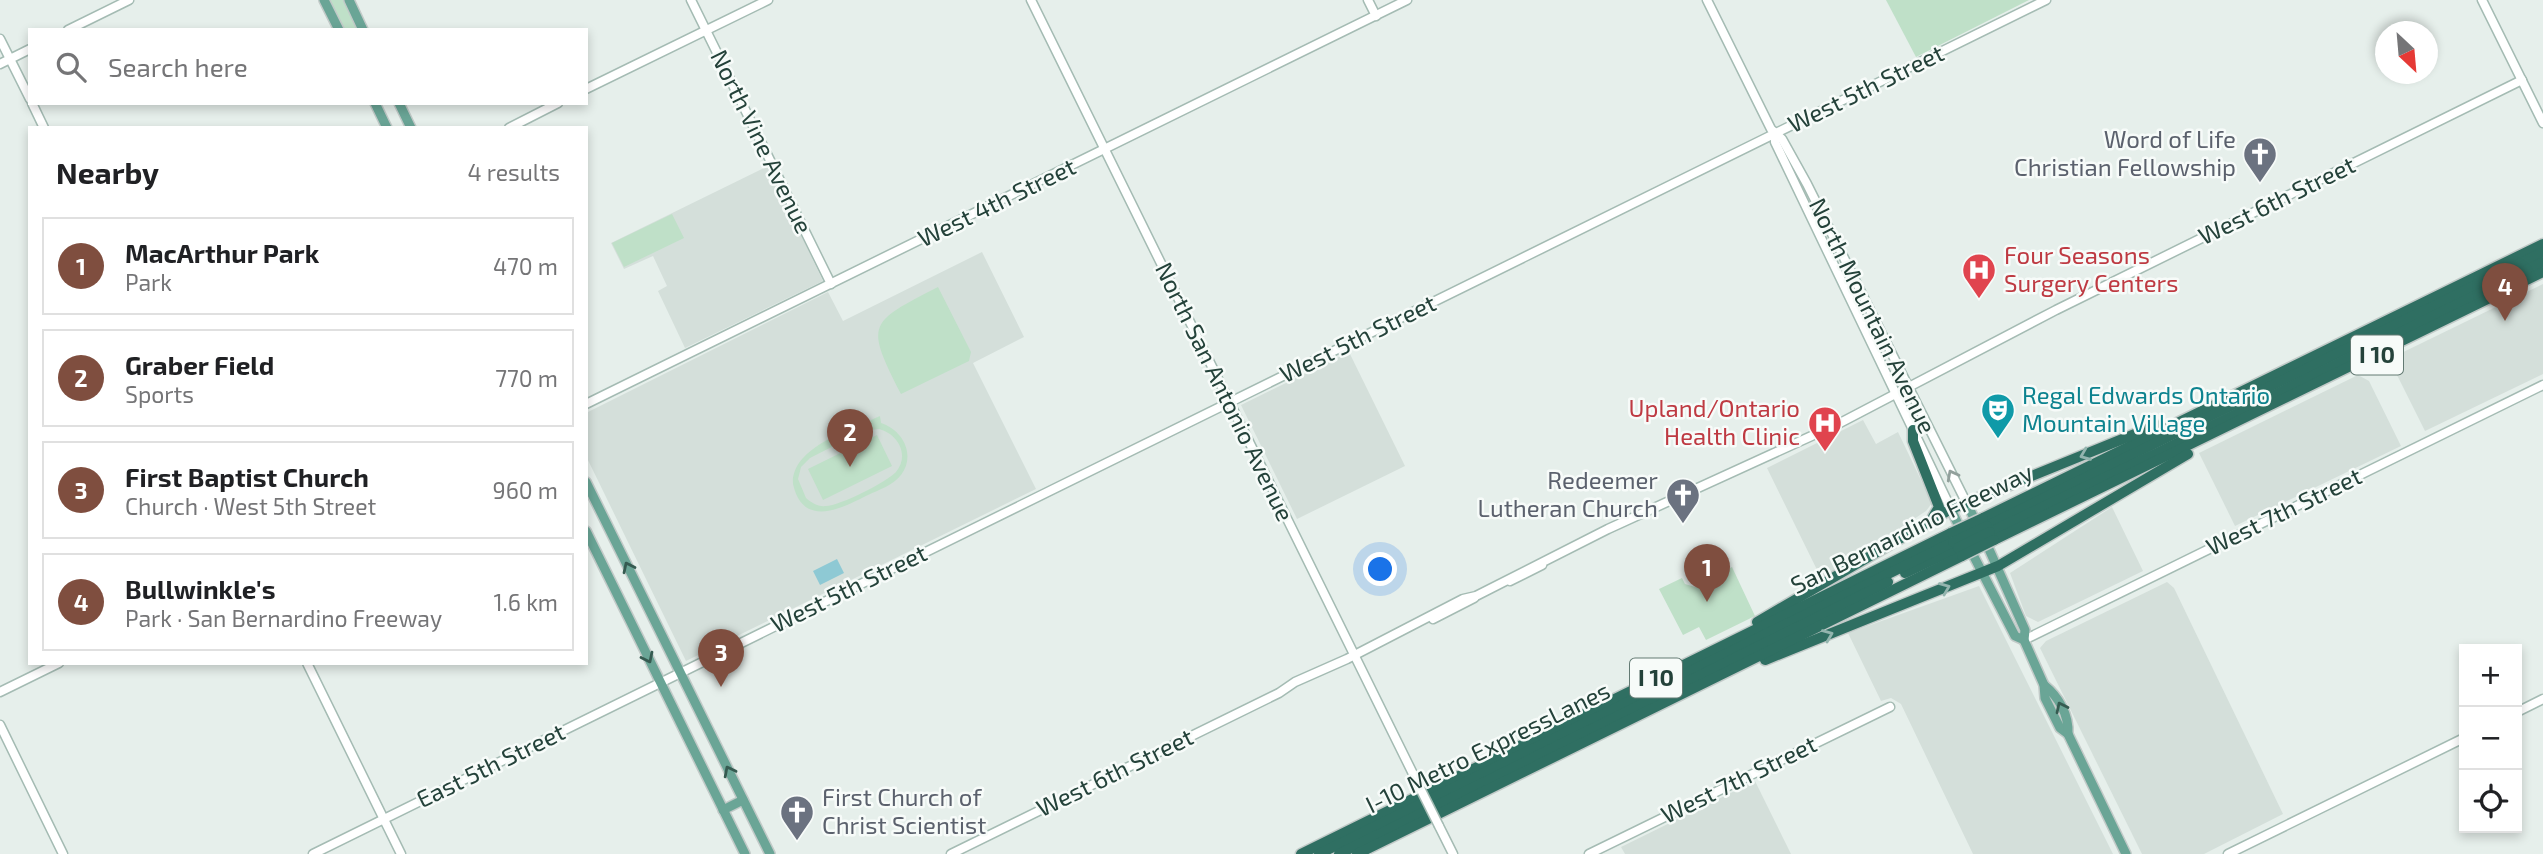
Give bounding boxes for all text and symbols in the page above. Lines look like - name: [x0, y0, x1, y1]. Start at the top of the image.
- north arrow: [2375, 21, 2438, 84]
- search box: [28, 28, 588, 105]
- street label: West 5th Street: [1783, 37, 1948, 138]
- street label: North Vine Avenue: [705, 45, 819, 238]
- icon: search: [52, 48, 90, 86]
- text: Search here: [108, 51, 248, 82]
- place label: Word of Life Christian Fellowship: [2014, 124, 2236, 181]
- church icon: Word of Life Christian Fellowship: [2241, 135, 2279, 184]
- street label: West 6th Street: [2193, 149, 2359, 250]
- street label: West 4th Street: [913, 151, 1080, 252]
- text: Nearby: [56, 154, 159, 190]
- text: 4 results: [468, 158, 560, 186]
- street label: North Mountain Avenue: [1804, 193, 1943, 438]
- text: MacArthur Park: [125, 237, 319, 268]
- place label: Four Seasons Surgery Centers: [2004, 240, 2178, 297]
- hospital icon: Four Seasons Surgery Centers: [1960, 251, 1998, 300]
- text: 1: [76, 252, 86, 280]
- text: 470 m: [493, 252, 558, 280]
- street label: North San Antonio Avenue: [1150, 257, 1301, 525]
- pin: 4: [2482, 263, 2528, 321]
- text: Park: [125, 268, 172, 296]
- street label: West 5th Street: [1275, 287, 1440, 388]
- road number: I 10: [2351, 336, 2403, 374]
- text: Graber Field: [125, 349, 274, 380]
- text: 2: [74, 364, 88, 392]
- text: 770 m: [495, 364, 558, 392]
- text: Sports: [125, 380, 194, 408]
- place label: Regal Edwards Ontario Mountain Village: [2022, 380, 2270, 437]
- theatre icon: Regal Edwards Ontario Mountain Village: [1979, 391, 2017, 440]
- place label: Upland/Ontario Health Clinic: [1628, 393, 1800, 450]
- hospital icon: Upland/Ontario Health Clinic: [1806, 404, 1844, 453]
- pin: 2: [827, 409, 873, 467]
- one-way arrow: [2079, 446, 2091, 460]
- street label: San Bernardino Freeway: [1786, 456, 2037, 599]
- text: First Baptist Church: [125, 461, 369, 492]
- street label: West 7th Street: [2201, 461, 2366, 561]
- place label: Redeemer Lutheran Church: [1478, 465, 1658, 522]
- one-way arrow: [1947, 470, 1961, 482]
- text: 3: [74, 476, 88, 504]
- text: 960 m: [493, 476, 558, 504]
- church icon: Redeemer Lutheran Church: [1664, 476, 1702, 525]
- text: Church · West 5th Street: [125, 492, 376, 520]
- street label: West 5th Street: [766, 537, 931, 638]
- pin: 1: [1684, 544, 1730, 602]
- your location: [1363, 552, 1397, 586]
- one-way arrow: [622, 562, 636, 574]
- text: Bullwinkle's: [125, 573, 275, 604]
- one-way arrow: [1938, 583, 1950, 597]
- text: 4: [74, 588, 88, 616]
- text: 1.6 km: [493, 588, 558, 616]
- text: Park · San Bernardino Freeway: [125, 604, 442, 632]
- pin: 3: [698, 629, 744, 687]
- one-way arrow: [1822, 630, 1834, 644]
- map controls: [2459, 644, 2522, 833]
- button: +: [2459, 644, 2522, 707]
- one-way arrow: [640, 651, 654, 663]
- road number: I 10: [1630, 658, 1682, 698]
- street label: I-10 Metro ExpressLanes: [1360, 675, 1614, 818]
- one-way arrow: [2056, 702, 2070, 714]
- button: −: [2459, 707, 2522, 770]
- street label: East 5th Street: [411, 716, 569, 813]
- street label: West 6th Street: [1031, 721, 1197, 822]
- street label: West 7th Street: [1656, 729, 1821, 829]
- one-way arrow: [723, 766, 737, 778]
- button: locate: [2459, 770, 2522, 833]
- place label: First Church of Christ Scientist: [822, 782, 986, 839]
- church icon: First Church of Christ Scientist: [778, 793, 816, 842]

